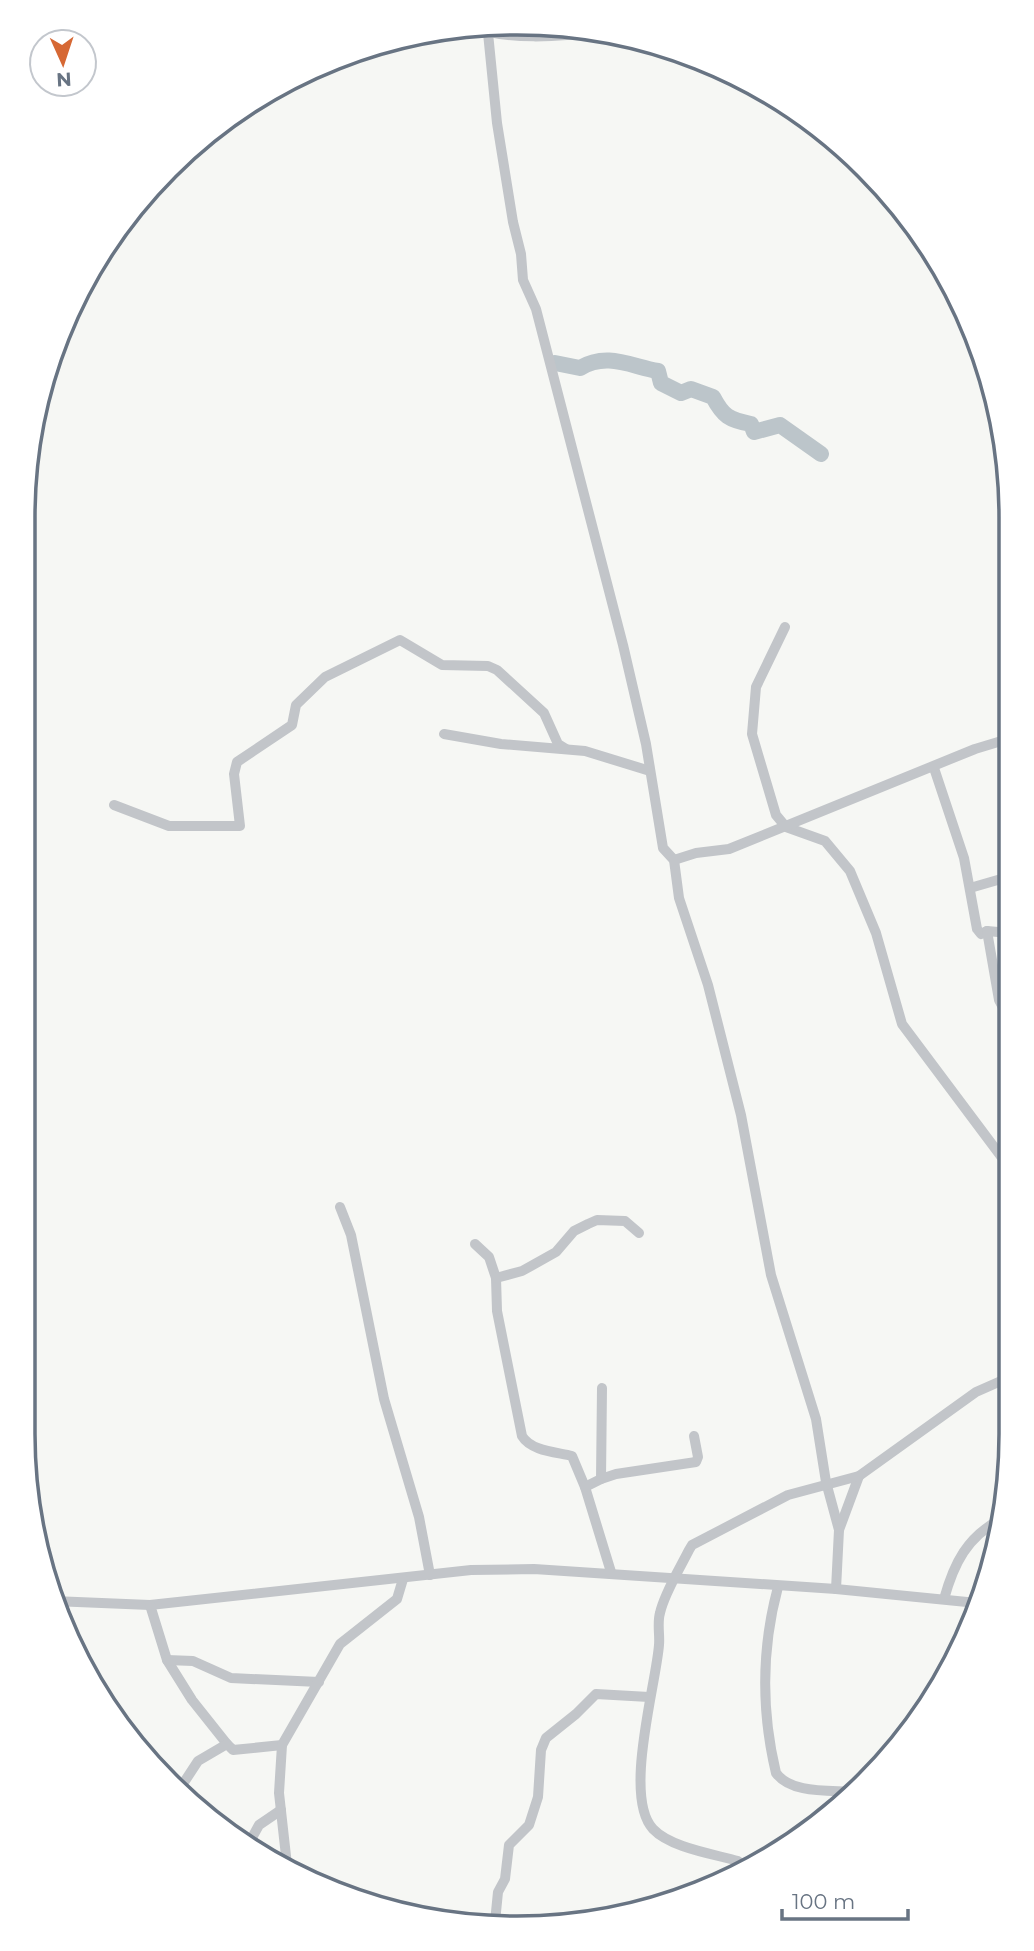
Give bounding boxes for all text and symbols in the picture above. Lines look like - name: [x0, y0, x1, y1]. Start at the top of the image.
- north arrow: [28, 28, 98, 98]
- text: N: [56, 68, 72, 91]
- scale bar: [782, 1878, 908, 1922]
- text: 100 m: [792, 1889, 855, 1914]

